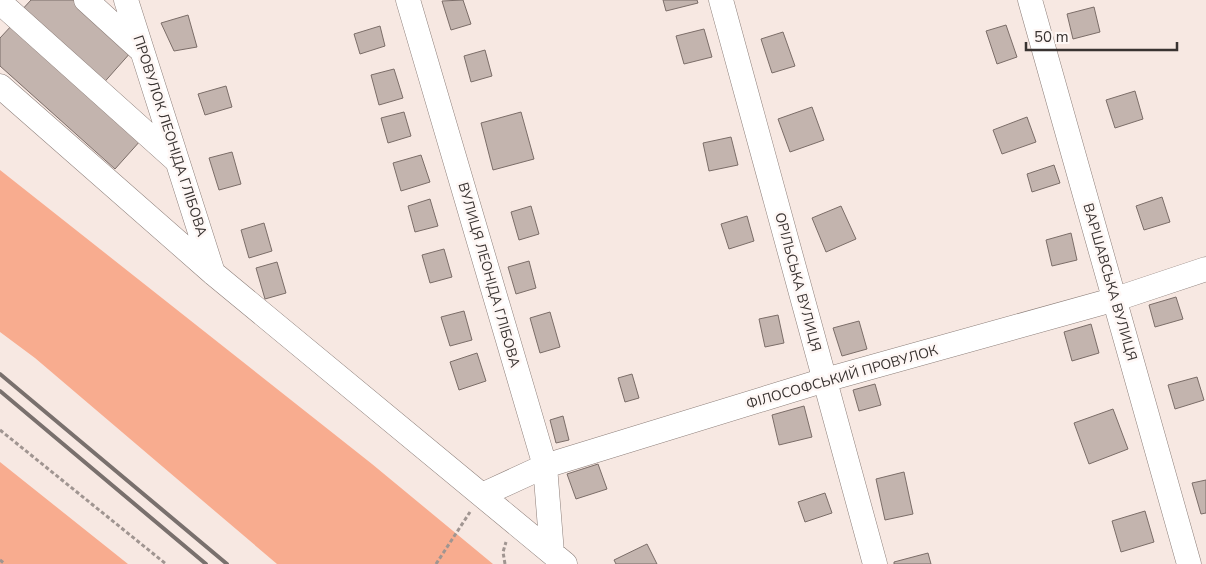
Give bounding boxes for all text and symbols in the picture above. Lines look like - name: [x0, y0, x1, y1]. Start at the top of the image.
- scale bar: [1026, 20, 1177, 52]
- text: 50 m: [1034, 27, 1069, 47]
- street label: ПРОВУЛОК ЛЕОНІДА ГЛІБОВА: [128, 33, 212, 239]
- street label: ВУЛИЦЯ ЛЕОНІДА ГЛІБОВА: [453, 180, 525, 370]
- street label: ВАРШАВСЬКА ВУЛИЦЯ: [1078, 201, 1142, 363]
- street label: ОРІЛЬСЬКА ВУЛИЦЯ: [770, 210, 826, 354]
- street label: ФІЛОСОФСЬКИЙ ПРОВУЛОК: [744, 341, 940, 413]

